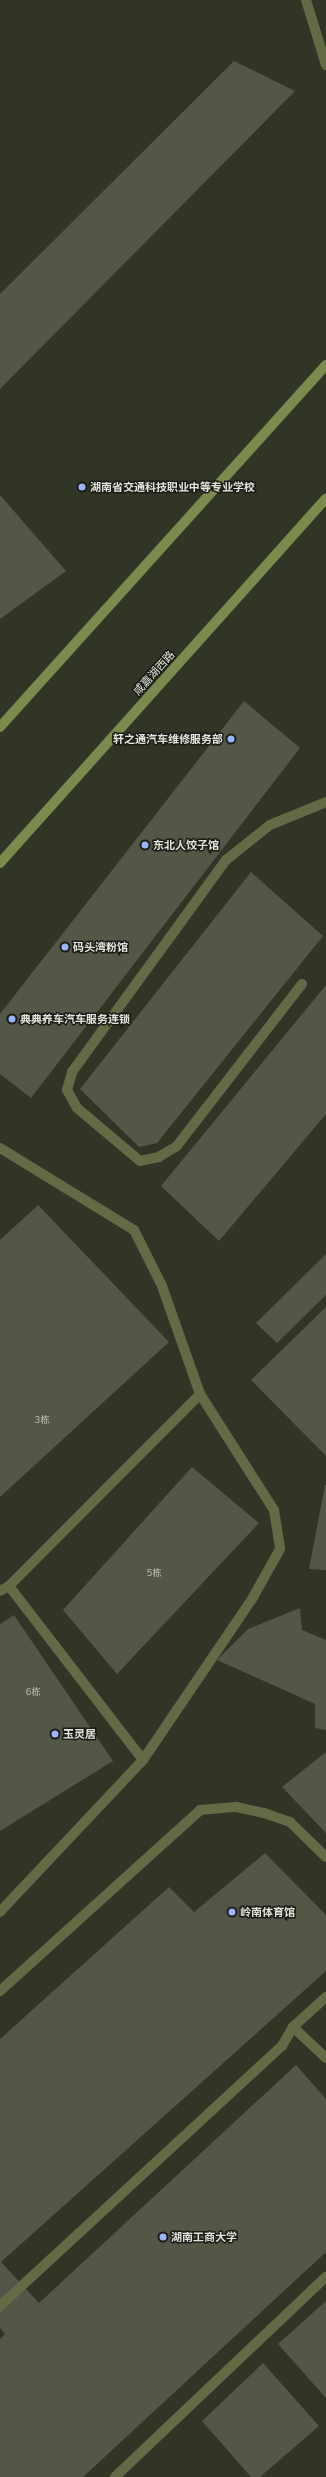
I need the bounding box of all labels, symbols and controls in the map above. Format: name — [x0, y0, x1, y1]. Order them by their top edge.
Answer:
place label: 湖南省交通科技职业中等专业学校 — [90, 480, 255, 494]
marker: 湖南省交通科技职业中等专业学校 — [77, 482, 87, 492]
street label: 咸嘉湖西路 — [131, 648, 177, 698]
place label: 轩之通汽车维修服务部 — [113, 732, 223, 746]
marker: 轩之通汽车维修服务部 — [226, 734, 236, 744]
place label: 东北人饺子馆 — [153, 838, 219, 852]
marker: 东北人饺子馆 — [140, 840, 150, 850]
place label: 码头湾粉馆 — [73, 940, 128, 954]
marker: 码头湾粉馆 — [60, 942, 70, 952]
place label: 典典养车汽车服务连锁 — [20, 1012, 130, 1026]
marker: 典典养车汽车服务连锁 — [7, 1014, 17, 1024]
house number: 3栋 — [35, 1415, 49, 1425]
house number: 5栋 — [147, 1568, 161, 1578]
house number: 6栋 — [26, 1687, 40, 1697]
place label: 玉灵居 — [63, 1727, 96, 1741]
marker: 玉灵居 — [50, 1729, 60, 1739]
place label: 岭南体育馆 — [240, 1905, 295, 1919]
marker: 岭南体育馆 — [227, 1907, 237, 1917]
place label: 湖南工商大学 — [171, 2230, 237, 2244]
marker: 湖南工商大学 — [158, 2232, 168, 2242]

